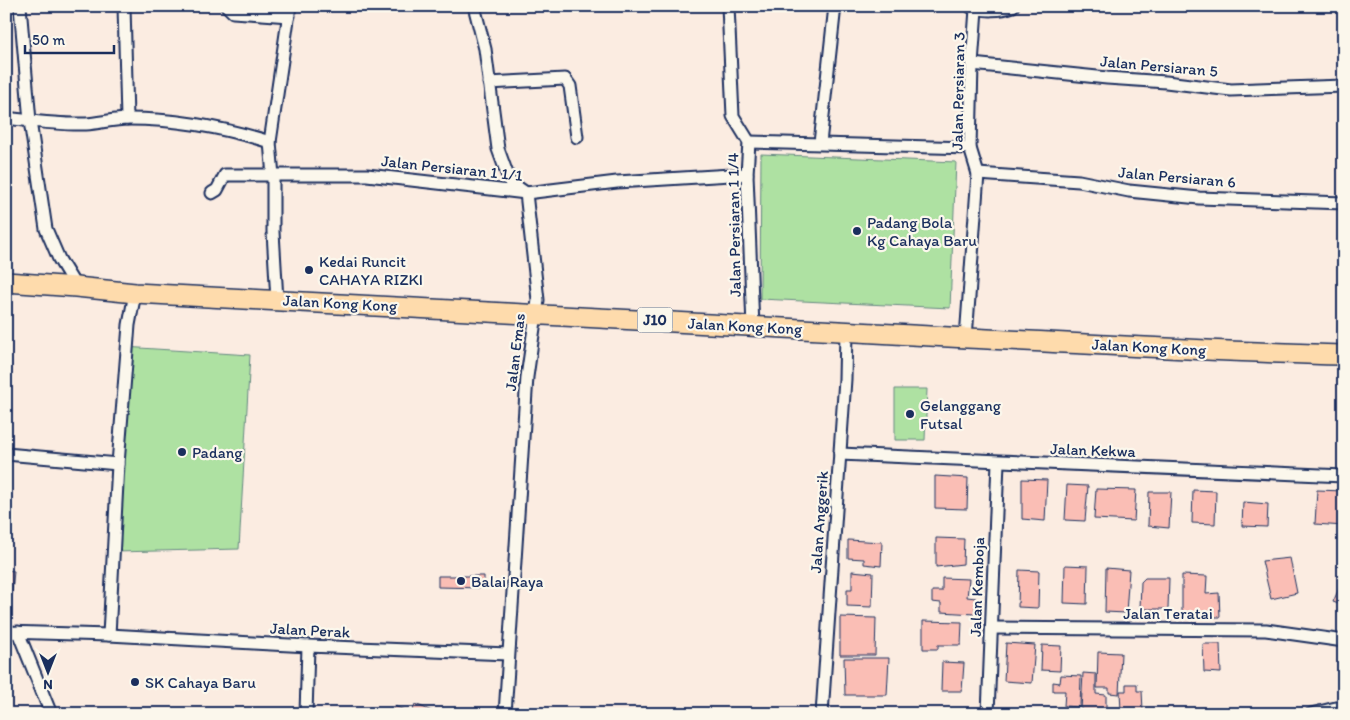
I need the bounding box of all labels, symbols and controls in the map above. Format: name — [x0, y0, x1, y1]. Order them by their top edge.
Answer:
scale bar — [25, 22, 114, 54]
text: 50 m — [32, 31, 65, 49]
street label: Jalan Persiaran 3 — [947, 31, 969, 150]
street label: Jalan Persiaran 5 — [1099, 51, 1219, 81]
street label: Jalan Persiaran 1 1/1 — [380, 151, 524, 185]
street label: Jalan Persiaran 1 1/4 — [723, 152, 745, 297]
street label: Jalan Persiaran 6 — [1117, 162, 1237, 192]
place label: Padang Bola Kg Cahaya Baru — [867, 213, 977, 250]
marker: Padang Bola Kg Cahaya Baru — [851, 225, 863, 237]
place label: Kedai Runcit CAHAYA RIZKI — [319, 252, 423, 289]
marker: Kedai Runcit CAHAYA RIZKI — [303, 264, 315, 276]
street label: Jalan Kong Kong — [282, 291, 398, 316]
road number: J10 — [638, 308, 672, 332]
street label: Jalan Emas — [501, 312, 529, 392]
street label: Jalan Kong Kong — [687, 314, 803, 339]
street label: Jalan Kong Kong — [1091, 335, 1207, 360]
place label: Gelanggang Futsal — [920, 396, 1002, 433]
marker: Gelanggang Futsal — [904, 408, 916, 420]
street label: Jalan Kekwa — [1050, 439, 1137, 461]
place label: Padang — [192, 443, 243, 462]
marker: Padang — [176, 446, 188, 458]
street label: Jalan Anggerik — [806, 470, 832, 574]
street label: Jalan Kemboja — [966, 537, 988, 637]
place label: Balai Raya — [471, 572, 543, 591]
marker: Balai Raya — [455, 575, 467, 587]
street label: Jalan Teratai — [1123, 604, 1213, 623]
street label: Jalan Perak — [269, 618, 351, 642]
north arrow — [22, 648, 72, 698]
place label: SK Cahaya Baru — [145, 673, 256, 692]
text: N — [43, 676, 53, 693]
marker: SK Cahaya Baru — [129, 676, 141, 688]

